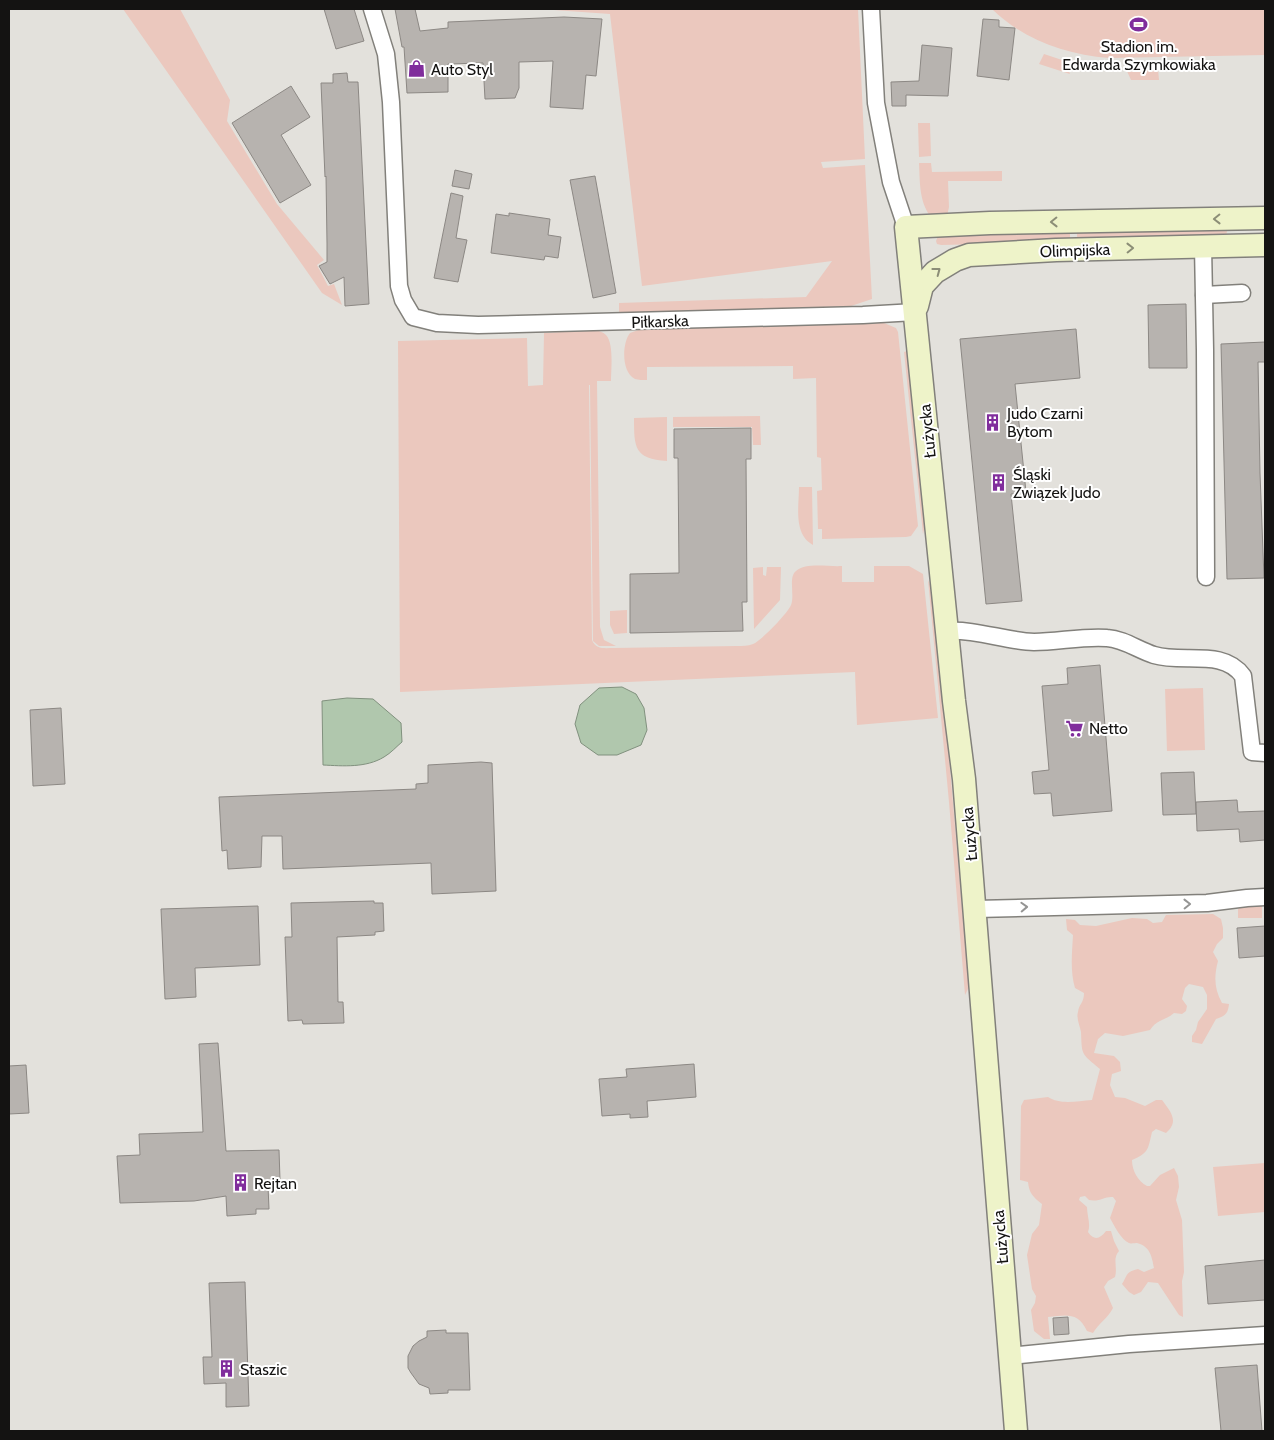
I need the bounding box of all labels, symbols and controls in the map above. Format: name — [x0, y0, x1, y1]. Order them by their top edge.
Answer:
sports icon: Stadion im. Edwarda Szymkowiaka — [1129, 15, 1149, 35]
place label: Stadion im. Edwarda Szymkowiaka — [1062, 37, 1216, 74]
shop icon: Auto Styl — [407, 59, 427, 79]
place label: Auto Styl — [431, 60, 493, 79]
one-way arrow — [1212, 214, 1220, 224]
one-way arrow — [1050, 216, 1058, 227]
street label: Olimpijska — [1039, 240, 1111, 261]
one-way arrow — [1127, 243, 1135, 253]
one-way arrow — [932, 268, 941, 277]
street label: Piłkarska — [631, 311, 689, 332]
street label: Łużycka — [915, 403, 940, 459]
place label: Judo Czarni Bytom — [1006, 404, 1083, 441]
building icon: Judo Czarni Bytom — [983, 412, 1003, 432]
place label: Śląski Związek Judo — [1013, 465, 1101, 502]
building icon: Śląski Związek Judo — [989, 473, 1009, 493]
supermarket icon: Netto — [1065, 718, 1085, 738]
place label: Netto — [1089, 719, 1128, 738]
street label: Łużycka — [958, 806, 981, 862]
one-way arrow — [1183, 898, 1191, 909]
one-way arrow — [1020, 902, 1028, 913]
building icon: Rejtan — [230, 1173, 250, 1193]
place label: Rejtan — [254, 1174, 297, 1193]
street label: Łużycka — [989, 1209, 1012, 1265]
building icon: Staszic — [216, 1359, 236, 1379]
place label: Staszic — [240, 1360, 287, 1379]

